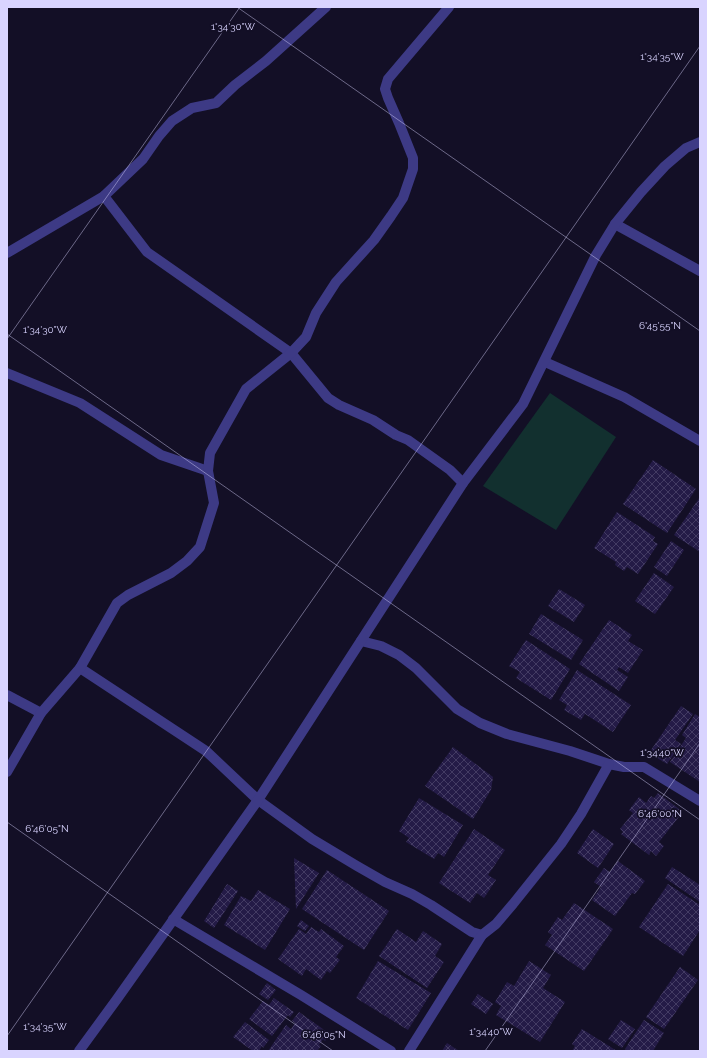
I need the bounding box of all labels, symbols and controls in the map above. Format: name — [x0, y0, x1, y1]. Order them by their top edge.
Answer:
text: 1°34'30"W — [211, 21, 256, 32]
text: 1°34'35"W — [640, 51, 684, 62]
text: 6°45'55"N — [639, 320, 681, 331]
text: 1°34'30"W — [23, 324, 68, 335]
text: 1°34'40"W — [640, 747, 684, 758]
text: 6°46'00"N — [638, 808, 682, 819]
text: 6°46'05"N — [25, 823, 69, 834]
text: 1°34'35"W — [23, 1021, 67, 1032]
text: 1°34'40"W — [469, 1026, 513, 1037]
text: 6°46'05"N — [302, 1029, 346, 1040]

